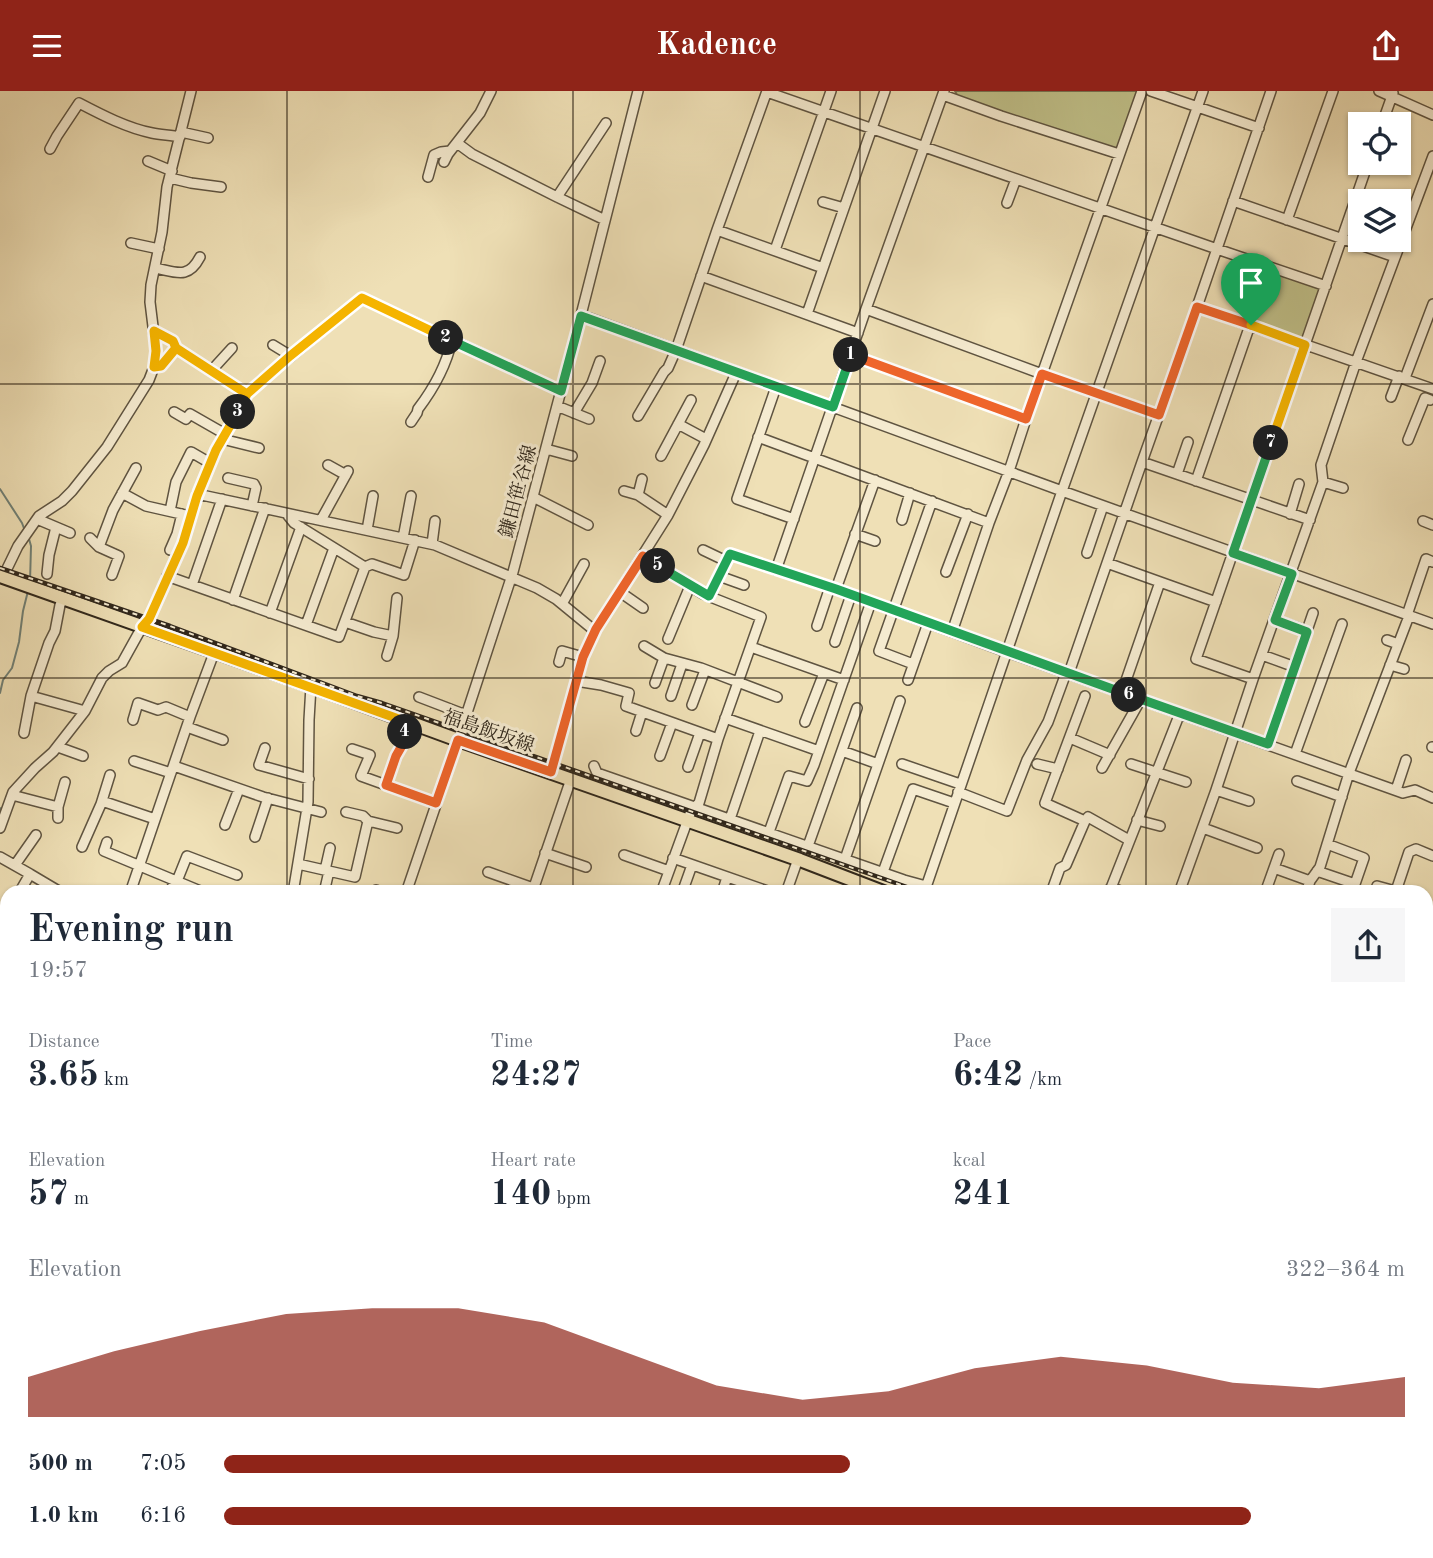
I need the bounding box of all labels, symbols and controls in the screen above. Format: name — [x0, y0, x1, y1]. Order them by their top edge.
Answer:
icon: menu — [28, 27, 66, 65]
icon: share — [1367, 27, 1405, 65]
text: Kadence — [656, 30, 777, 62]
map controls — [1348, 112, 1411, 252]
button: locate — [1348, 112, 1411, 175]
button: layers — [1348, 189, 1411, 252]
pin — [1221, 253, 1281, 325]
icon: arrive — [1232, 264, 1270, 302]
pin: 2 — [428, 321, 464, 355]
text: 2 — [440, 328, 451, 347]
pin: 1 — [834, 337, 868, 373]
text: 1 — [845, 345, 856, 364]
pin: 3 — [220, 395, 256, 429]
text: 3 — [232, 402, 243, 421]
pin: 7 — [1254, 425, 1288, 461]
text: 7 — [1265, 433, 1276, 452]
street label: 鎌田笹谷線 — [495, 443, 541, 540]
pin: 5 — [640, 549, 676, 583]
text: 5 — [652, 556, 663, 575]
pin: 6 — [1112, 677, 1146, 713]
text: 6 — [1123, 685, 1134, 704]
street label: 福島飯坂線 — [440, 706, 537, 757]
pin: 4 — [388, 715, 422, 749]
text: 4 — [399, 722, 410, 741]
button: share — [1331, 908, 1405, 982]
text: Evening run — [28, 912, 234, 950]
text: 19:57 — [28, 959, 88, 982]
text: Distance — [28, 1033, 100, 1052]
text: Time — [490, 1033, 533, 1052]
text: Pace — [953, 1033, 991, 1052]
text: 3.65 — [28, 1058, 99, 1093]
text: 24:27 — [490, 1058, 581, 1093]
text: 6:42 — [953, 1058, 1023, 1093]
text: km — [99, 1071, 129, 1090]
text: /km — [1023, 1071, 1062, 1090]
text: Elevation — [28, 1152, 105, 1171]
text: Heart rate — [490, 1152, 576, 1171]
text: kcal — [953, 1152, 985, 1171]
text: 57 — [28, 1177, 69, 1212]
text: 140 — [490, 1177, 551, 1212]
text: 241 — [953, 1177, 1014, 1212]
text: m — [69, 1190, 89, 1209]
text: bpm — [551, 1190, 591, 1209]
text: Elevation — [28, 1258, 122, 1281]
text: 322–364 m — [1286, 1258, 1405, 1281]
text: 500 m — [28, 1452, 93, 1475]
text: 7:05 — [140, 1452, 186, 1475]
text: 1.0 km — [28, 1504, 99, 1527]
text: 6:16 — [140, 1504, 186, 1527]

